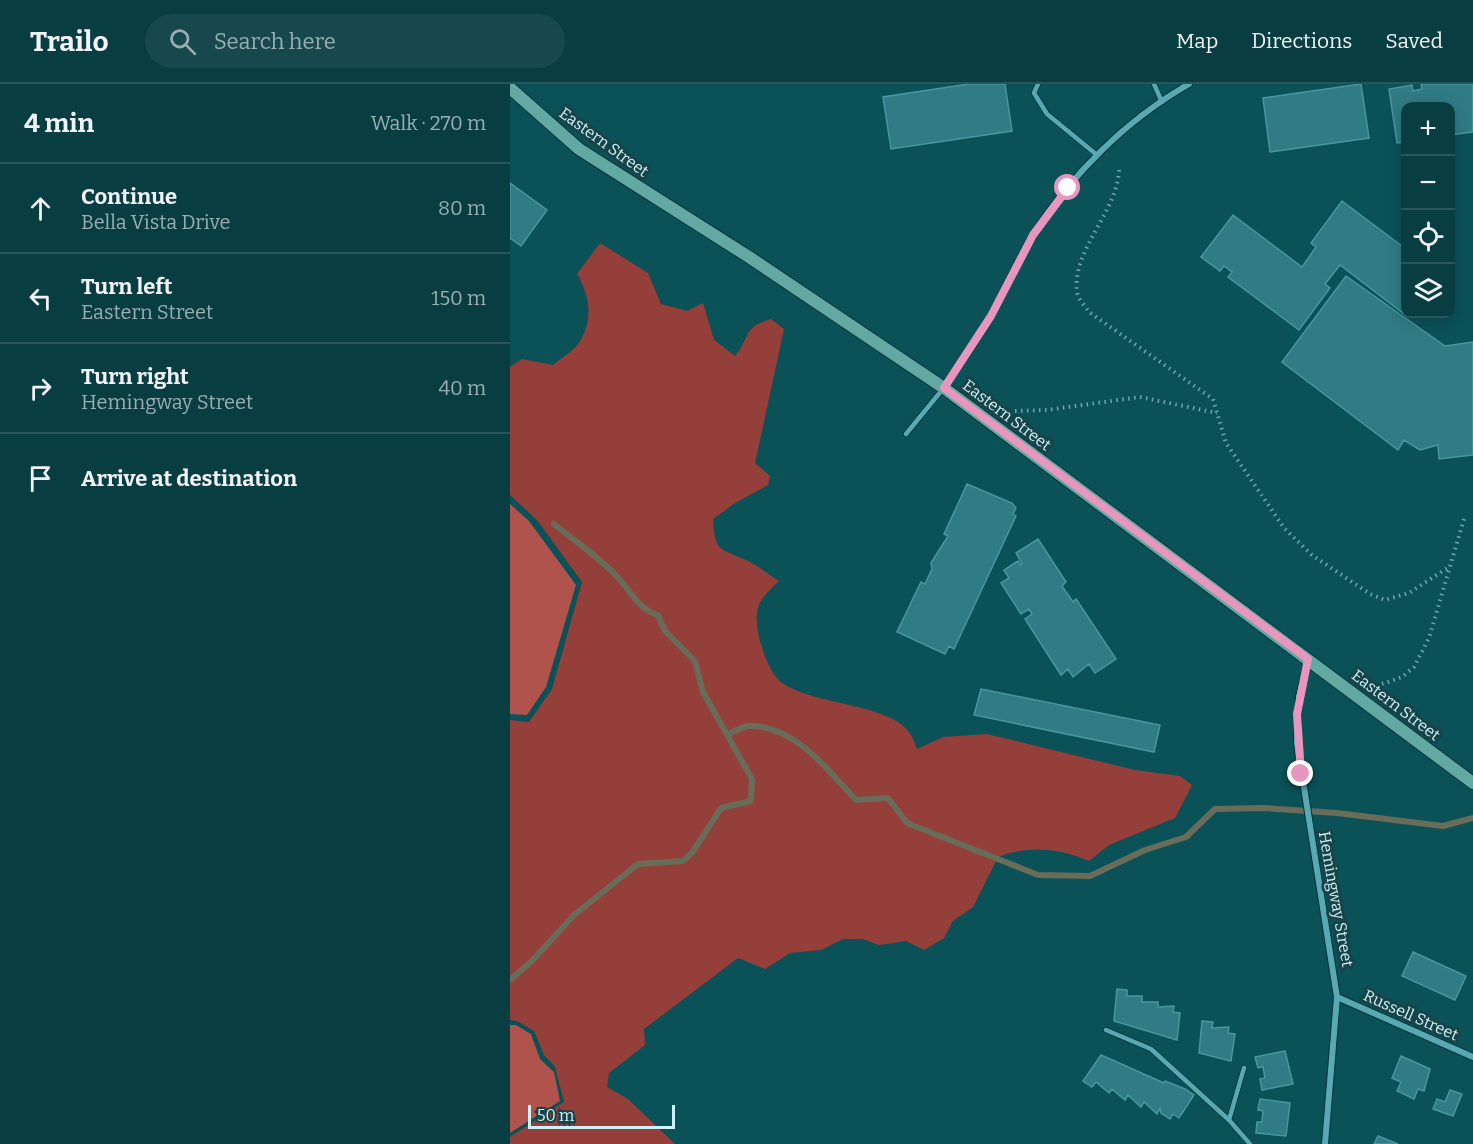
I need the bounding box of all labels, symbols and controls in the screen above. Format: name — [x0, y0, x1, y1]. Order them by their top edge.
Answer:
search box — [145, 14, 565, 68]
text: Trailo — [30, 25, 109, 58]
icon: search — [166, 25, 199, 58]
text: Search here — [214, 28, 336, 55]
text: Map — [1176, 28, 1218, 54]
text: Directions — [1251, 28, 1352, 54]
text: Saved — [1385, 28, 1443, 54]
map controls — [1401, 102, 1455, 318]
button: + — [1401, 102, 1455, 156]
street label: Eastern Street — [556, 103, 653, 181]
text: 4 min — [24, 108, 94, 139]
text: Walk · 270 m — [371, 111, 486, 135]
button: − — [1401, 156, 1455, 210]
route start — [1054, 174, 1080, 200]
text: Continue — [81, 183, 177, 210]
icon: ahead — [24, 192, 57, 225]
text: 80 m — [438, 196, 486, 220]
text: Bella Vista Drive — [81, 210, 231, 234]
button: locate — [1401, 210, 1455, 264]
button: layers — [1401, 264, 1455, 318]
text: Turn left — [81, 273, 173, 300]
icon: left — [24, 282, 57, 315]
text: 150 m — [431, 286, 486, 310]
text: Eastern Street — [81, 300, 213, 324]
text: Turn right — [81, 363, 189, 390]
icon: right — [24, 372, 57, 405]
text: 40 m — [438, 376, 486, 400]
street label: Eastern Street — [959, 376, 1055, 455]
text: Hemingway Street — [81, 390, 253, 414]
icon: arrive — [24, 462, 57, 495]
text: Arrive at destination — [81, 465, 297, 492]
street label: Eastern Street — [1348, 666, 1444, 745]
route end — [1287, 760, 1313, 786]
street label: Hemingway Street — [1315, 830, 1357, 969]
street label: Russell Street — [1361, 986, 1462, 1044]
scale bar — [528, 1102, 675, 1130]
text: 50 m — [537, 1106, 574, 1125]

